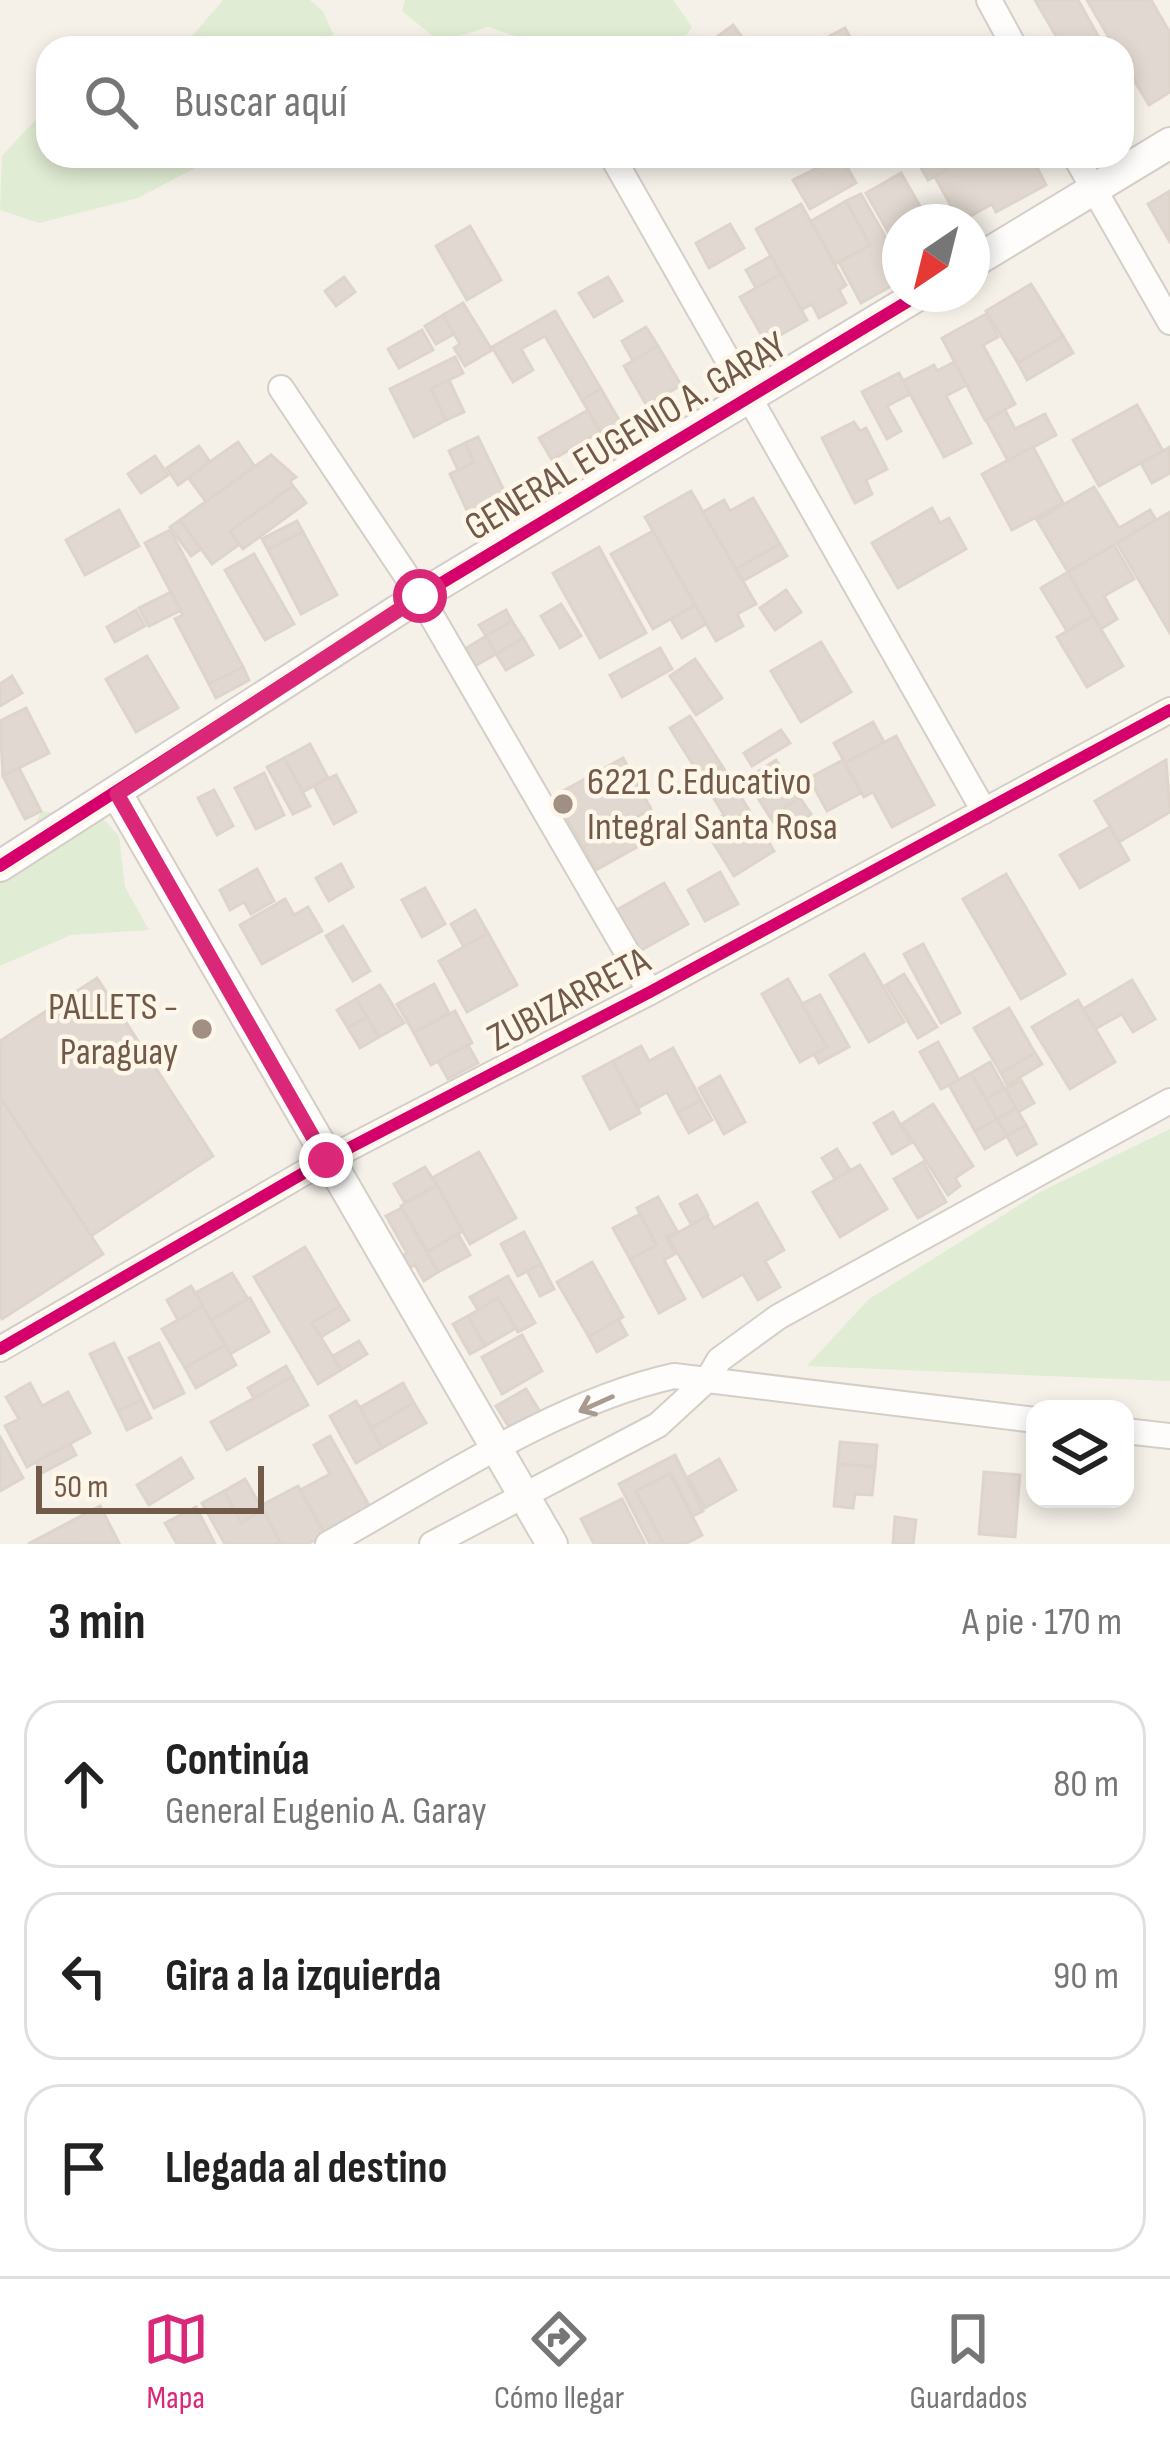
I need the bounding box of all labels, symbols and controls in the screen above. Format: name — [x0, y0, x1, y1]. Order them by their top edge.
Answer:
search box — [36, 36, 1134, 168]
icon: search — [78, 69, 144, 135]
text: Buscar aquí — [174, 75, 347, 130]
north arrow — [882, 204, 990, 312]
street label: GENERAL EUGENIO A. GARAY — [457, 322, 795, 552]
route start — [393, 569, 447, 623]
place label: 6221 C.Educativo Integral Santa Rosa — [587, 759, 838, 851]
marker: 6221 C.Educativo Integral Santa Rosa — [550, 791, 576, 817]
street label: ZUBIZARRETA — [480, 938, 658, 1062]
place label: PALLETS - Paraguay — [48, 984, 178, 1076]
marker: PALLETS - Paraguay — [189, 1016, 215, 1042]
route end — [299, 1133, 353, 1187]
one-way arrow — [579, 1394, 615, 1416]
map controls — [1026, 1400, 1134, 1508]
button: layers — [1026, 1400, 1134, 1508]
scale bar — [36, 1460, 264, 1513]
text: 50 m — [54, 1467, 108, 1507]
text: 3 min — [48, 1592, 146, 1653]
text: A pie · 170 m — [962, 1599, 1122, 1646]
text: Continúa — [165, 1733, 310, 1788]
icon: ahead — [51, 1751, 117, 1817]
text: 80 m — [1053, 1761, 1119, 1808]
text: General Eugenio A. Garay — [165, 1788, 487, 1835]
icon: left — [51, 1943, 117, 2009]
text: Gira a la izquierda — [165, 1949, 441, 2004]
text: 90 m — [1053, 1953, 1119, 2000]
icon: arrive — [51, 2135, 117, 2201]
text: Llegada al destino — [165, 2141, 447, 2196]
tab: Mapa — [143, 2306, 209, 2418]
tab: Cómo llegar — [494, 2306, 624, 2418]
tab: Guardados — [910, 2306, 1027, 2418]

